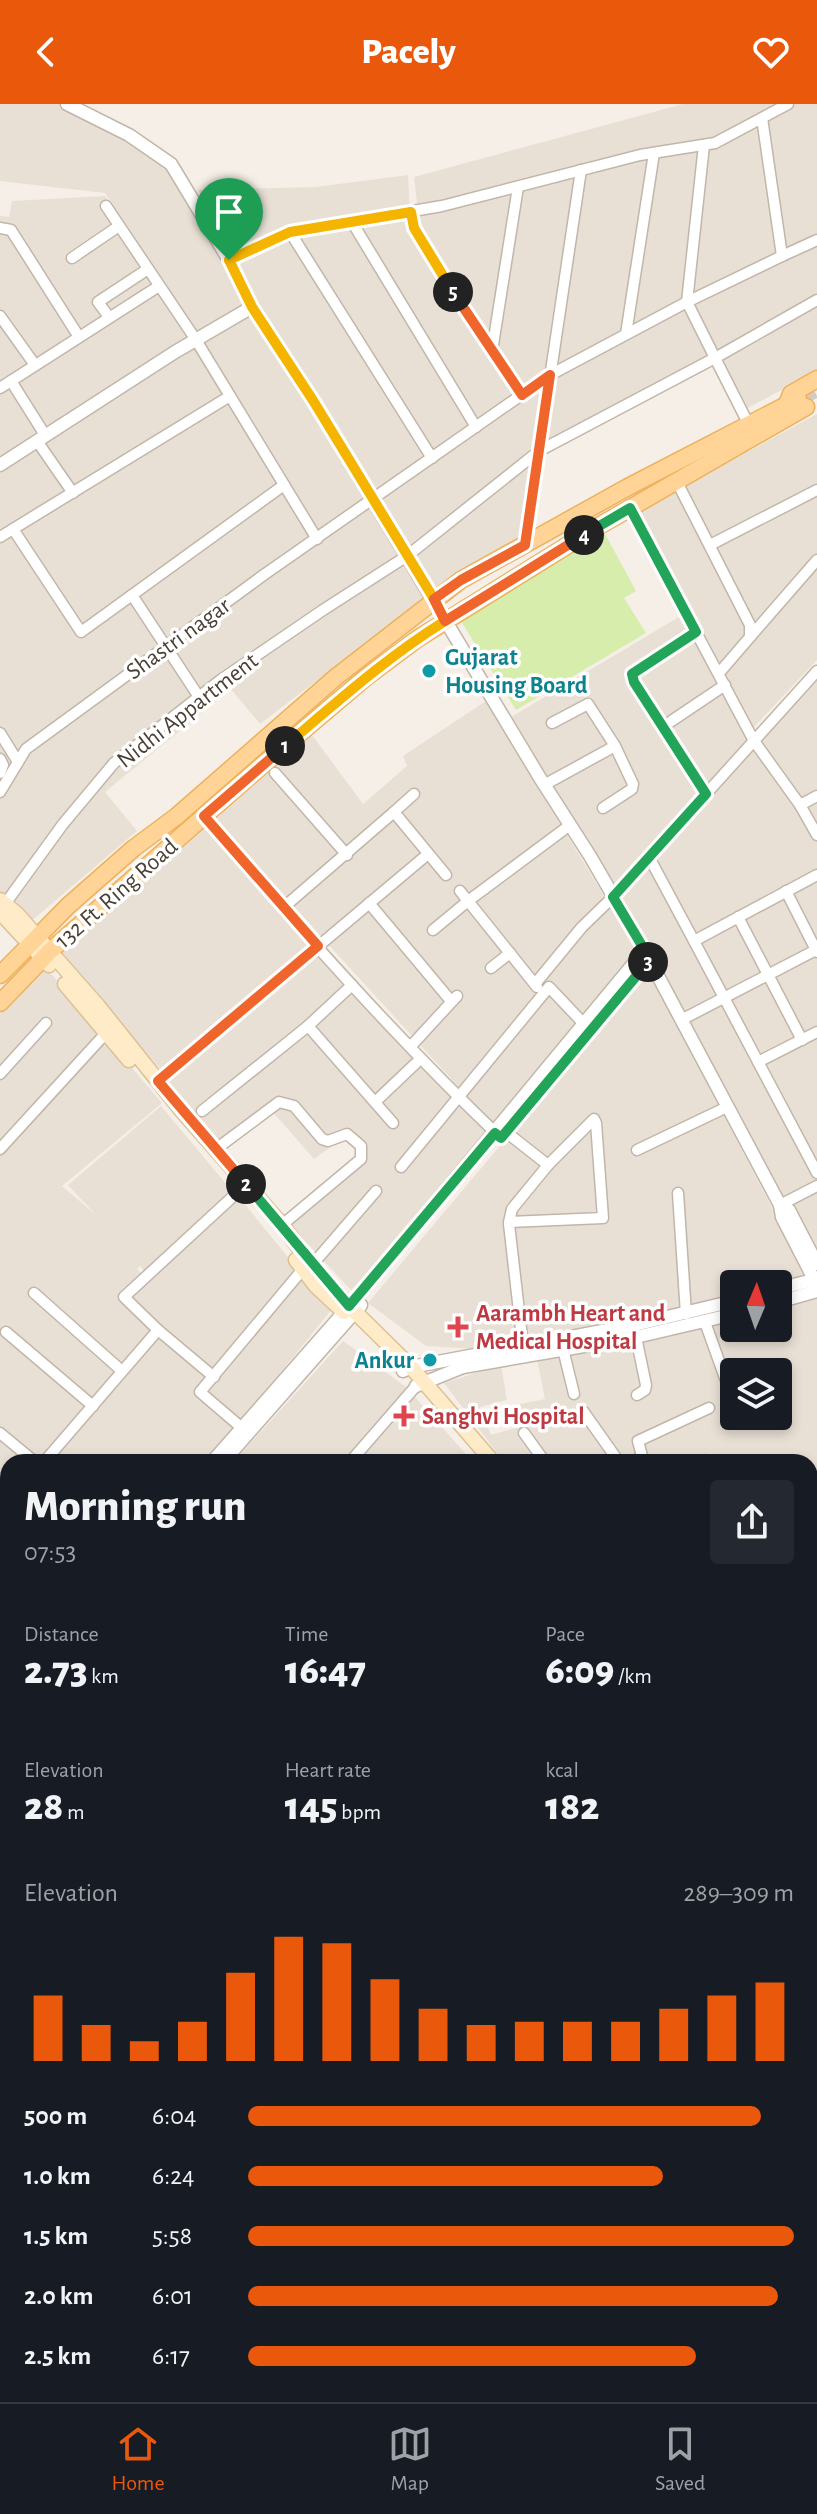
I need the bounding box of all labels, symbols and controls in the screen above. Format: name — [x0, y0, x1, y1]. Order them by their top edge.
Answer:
icon: back — [24, 30, 68, 74]
icon: heart — [749, 30, 793, 74]
text: Pacely — [361, 34, 456, 70]
pin — [195, 178, 263, 260]
icon: arrive — [207, 190, 251, 234]
pin: 5 — [433, 272, 473, 312]
text: 5 — [448, 281, 458, 303]
pin: 4 — [564, 515, 604, 555]
text: 4 — [578, 524, 590, 546]
street label: Shastri nagar — [122, 593, 235, 684]
place label: Gujarat Housing Board — [445, 646, 588, 698]
street label: Nidhi Appartment — [113, 648, 263, 773]
marker: Gujarat Housing Board — [420, 662, 438, 680]
pin: 1 — [265, 726, 305, 766]
text: 1 — [281, 735, 289, 757]
street label: 132 Ft. Ring Road — [51, 834, 182, 953]
pin: 3 — [628, 942, 668, 982]
text: 3 — [643, 951, 653, 973]
pin: 2 — [226, 1164, 266, 1204]
text: 2 — [241, 1173, 251, 1195]
north arrow — [720, 1270, 792, 1342]
map controls — [720, 1270, 792, 1430]
place label: Aarambh Heart and Medical Hospital — [476, 1302, 666, 1354]
marker: Aarambh Heart and Medical Hospital — [447, 1316, 469, 1338]
place label: Ankur — [354, 1349, 415, 1373]
marker: Ankur — [421, 1351, 439, 1369]
button: layers — [720, 1358, 792, 1430]
marker: Sanghvi Hospital — [393, 1405, 415, 1427]
place label: Sanghvi Hospital — [422, 1405, 585, 1429]
button: share — [710, 1480, 794, 1564]
text: Morning run — [24, 1485, 247, 1529]
text: 07:53 — [24, 1539, 76, 1565]
text: Distance — [24, 1623, 99, 1645]
text: Time — [285, 1623, 329, 1645]
text: Pace — [545, 1623, 585, 1645]
text: 2.73 — [24, 1651, 87, 1691]
text: 16:47 — [285, 1651, 366, 1691]
text: 6:09 — [545, 1651, 614, 1691]
text: km — [87, 1665, 119, 1687]
text: /km — [614, 1665, 652, 1687]
text: Elevation — [24, 1759, 104, 1781]
text: Heart rate — [285, 1759, 371, 1781]
text: kcal — [545, 1759, 579, 1781]
text: 28 — [24, 1787, 63, 1827]
text: 145 — [285, 1787, 337, 1827]
text: 182 — [545, 1787, 599, 1827]
text: m — [63, 1801, 84, 1823]
text: bpm — [337, 1801, 381, 1823]
text: Elevation — [24, 1880, 118, 1906]
text: 289–309 m — [683, 1880, 794, 1906]
text: 500 m — [24, 2103, 87, 2129]
text: 6:04 — [152, 2103, 196, 2129]
text: 1.0 km — [24, 2163, 91, 2189]
text: 6:24 — [152, 2163, 195, 2189]
text: 1.5 km — [24, 2223, 88, 2249]
text: 5:58 — [152, 2223, 192, 2249]
text: 2.0 km — [24, 2283, 94, 2309]
text: 6:01 — [152, 2283, 193, 2309]
text: 2.5 km — [24, 2343, 91, 2369]
text: 6:17 — [152, 2343, 190, 2369]
tab: Home — [112, 2422, 165, 2496]
tab: Map — [388, 2422, 432, 2496]
tab: Saved — [655, 2422, 705, 2496]

